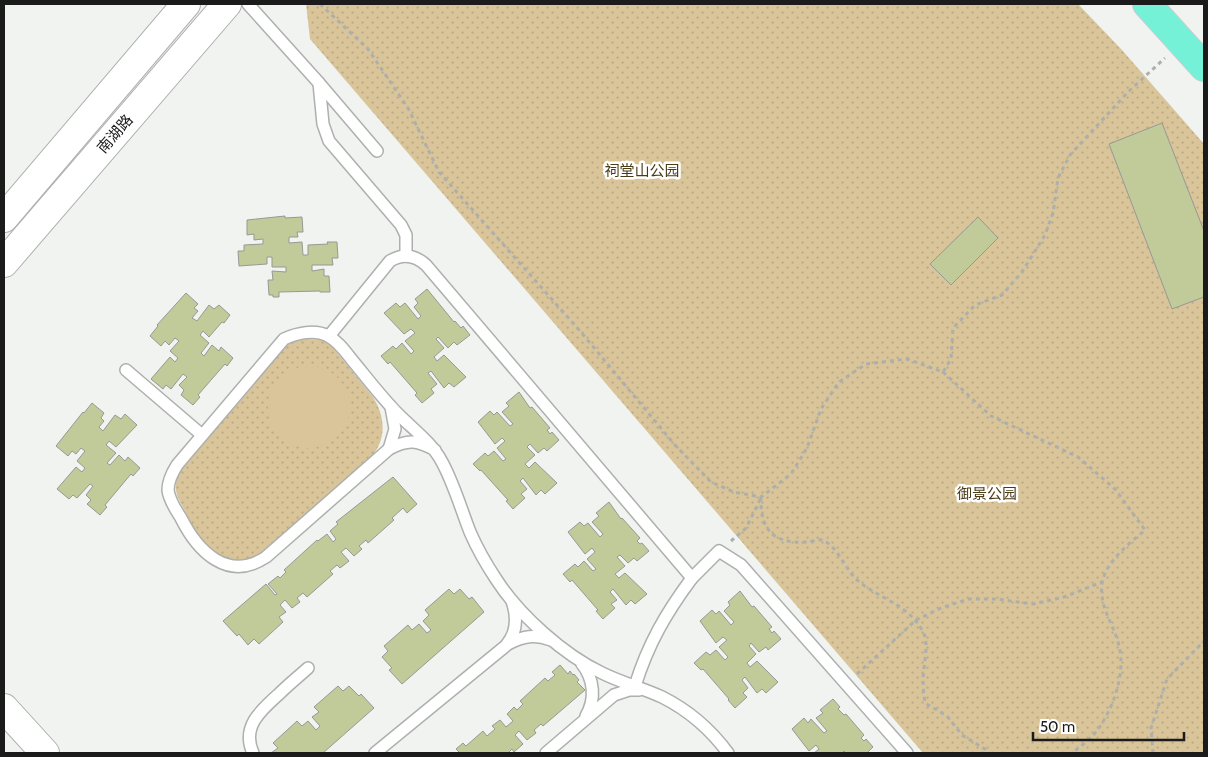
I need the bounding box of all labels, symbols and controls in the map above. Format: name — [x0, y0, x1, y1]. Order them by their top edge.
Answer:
street label: 南湖路 — [93, 111, 137, 157]
park label: 祠堂山公园 — [604, 162, 680, 180]
park label: 御景公园 — [957, 485, 1017, 503]
scale bar — [1033, 710, 1184, 742]
text: 50 m — [1040, 718, 1075, 736]

